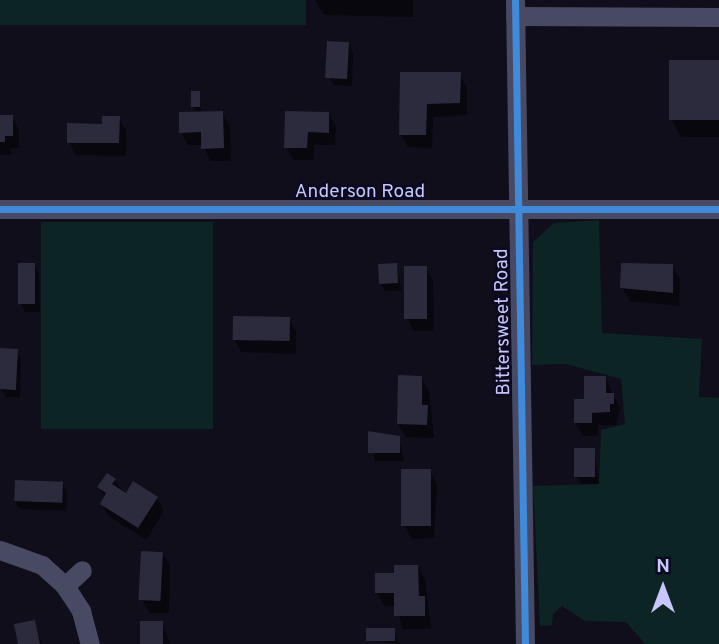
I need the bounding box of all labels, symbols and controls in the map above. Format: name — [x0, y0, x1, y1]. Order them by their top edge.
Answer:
street label: Anderson Road — [295, 182, 425, 204]
street label: Bittersweet Road — [491, 248, 517, 396]
north arrow — [628, 553, 698, 623]
text: N — [656, 555, 670, 579]

